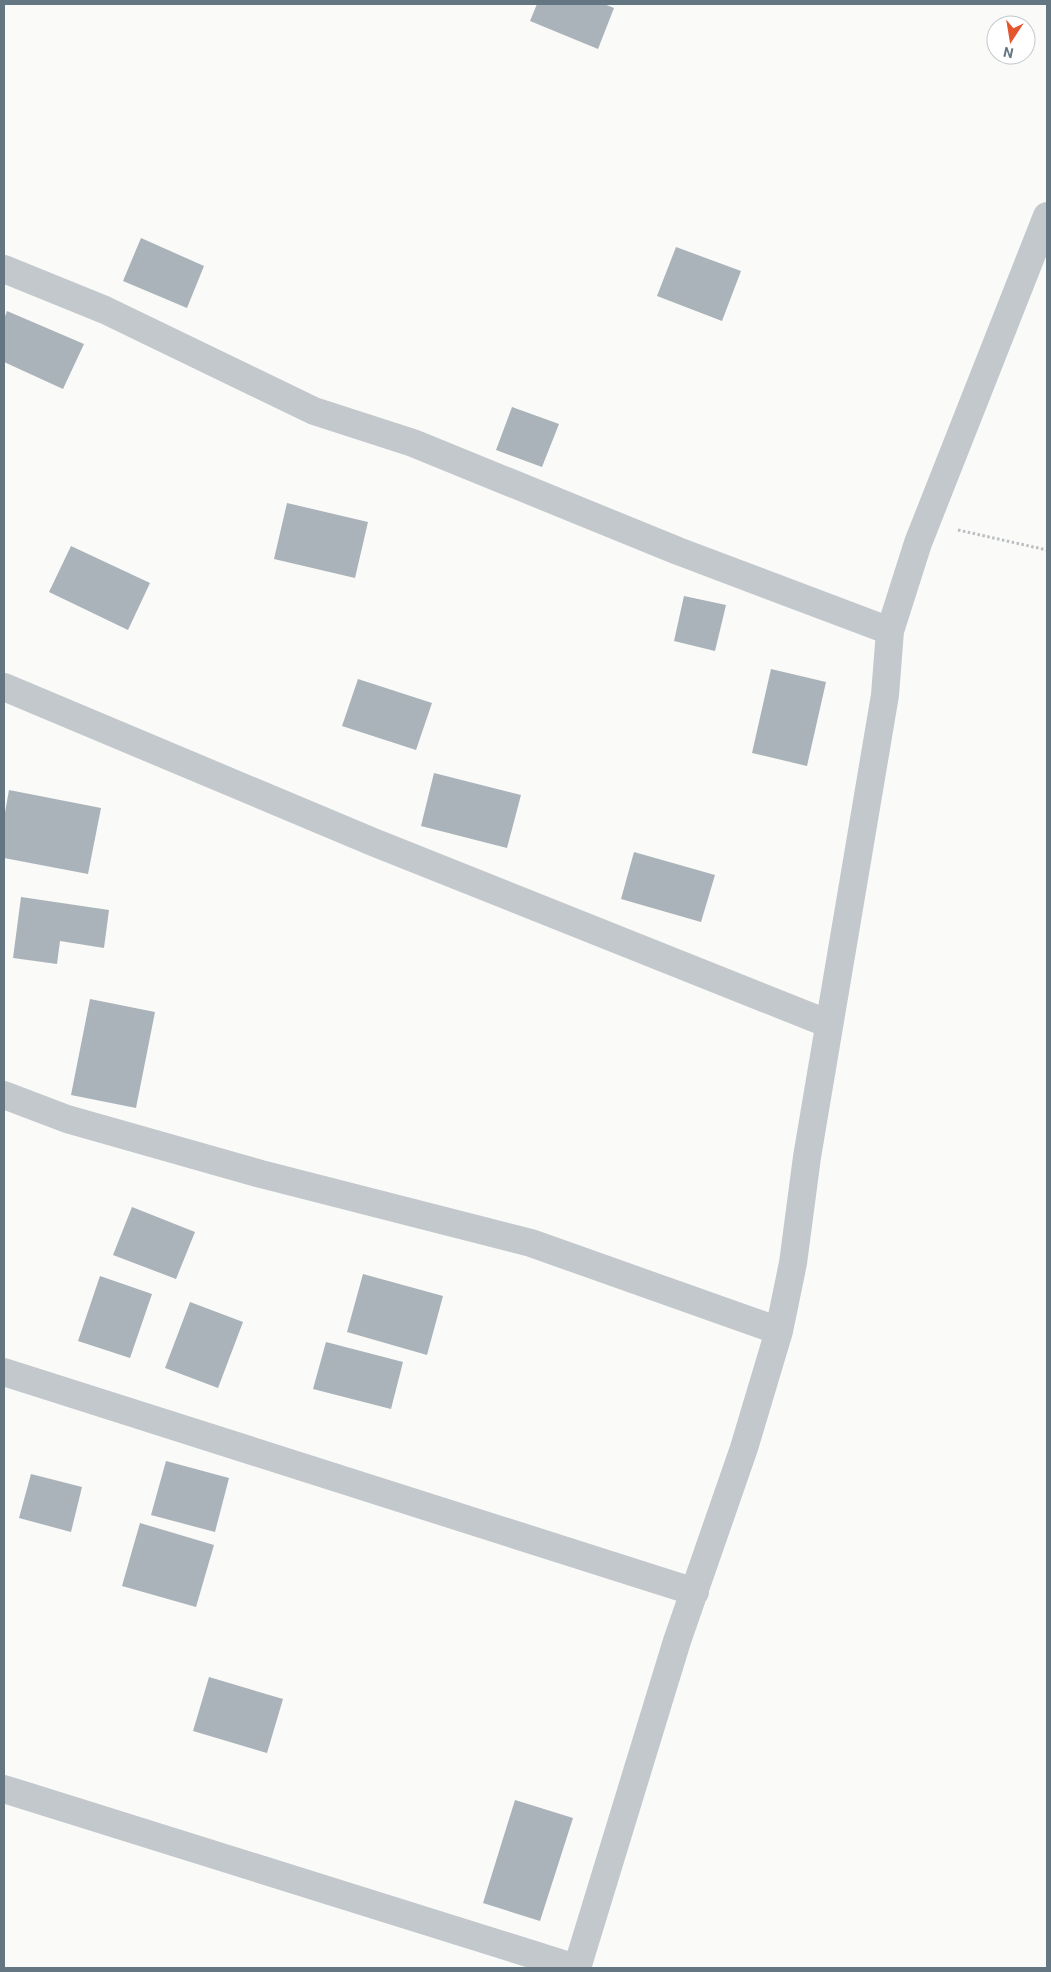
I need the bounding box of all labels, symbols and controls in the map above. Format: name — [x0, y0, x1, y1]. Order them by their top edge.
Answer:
north arrow — [986, 15, 1036, 65]
text: N — [1002, 44, 1015, 62]

